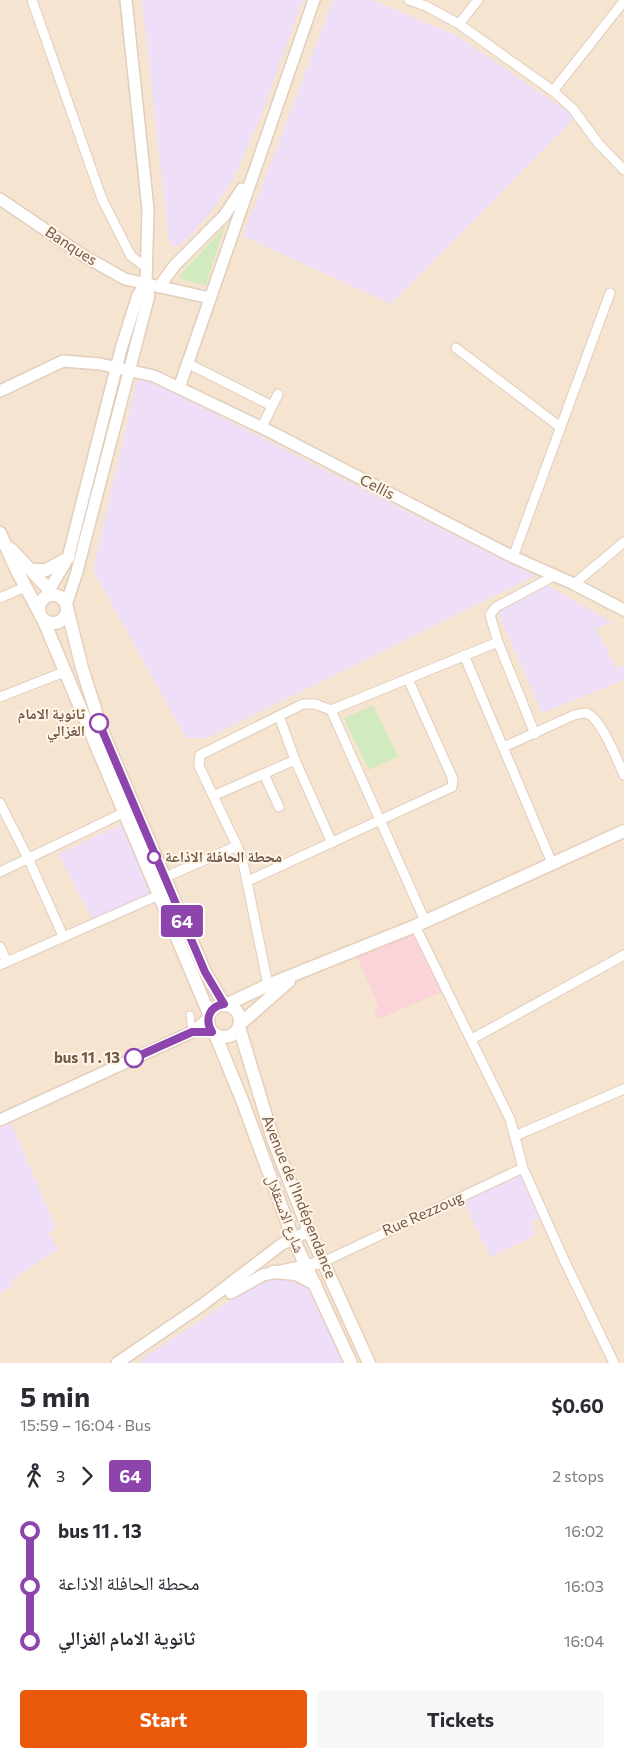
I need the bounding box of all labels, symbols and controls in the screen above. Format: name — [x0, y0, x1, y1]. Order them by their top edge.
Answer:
street label: Banques — [42, 222, 101, 269]
street label: Cellis — [357, 470, 398, 502]
place label: ثانوية الامام الغزالي — [18, 704, 86, 743]
marker: ثانوية الامام الغزالي — [89, 713, 109, 733]
place label: محطة الحافلة الاذاعة — [165, 847, 282, 865]
marker: محطة الحافلة الاذاعة — [147, 850, 161, 864]
line badge: 64 — [160, 905, 204, 937]
text: 64 — [171, 910, 193, 932]
place label: bus 11 . 13 — [54, 1048, 120, 1066]
marker: bus 11 . 13 — [124, 1048, 144, 1068]
street label: Avenue de l'Indépendance — [259, 1112, 341, 1281]
street label: شارع الاستقلال — [261, 1172, 309, 1256]
street label: Rue Rezzoug — [379, 1187, 466, 1239]
text: 5 min — [20, 1379, 90, 1413]
text: $0.60 — [552, 1394, 604, 1417]
text: 15:59 – 16:04 · Bus — [20, 1415, 151, 1434]
icon: walk — [20, 1462, 48, 1490]
icon: forward — [73, 1462, 101, 1490]
text: 64 — [119, 1465, 141, 1487]
text: 3 — [56, 1466, 65, 1485]
text: 2 stops — [552, 1466, 604, 1485]
text: bus 11 . 13 — [58, 1519, 142, 1542]
text: 16:02 — [564, 1521, 604, 1540]
text: محطة الحافلة الاذاعة — [58, 1571, 199, 1594]
text: 16:03 — [564, 1576, 604, 1595]
text: ثانوية الامام الغزالي — [58, 1626, 195, 1649]
text: 16:04 — [564, 1631, 604, 1650]
button: Start — [20, 1690, 307, 1748]
button: Tickets — [317, 1690, 604, 1748]

